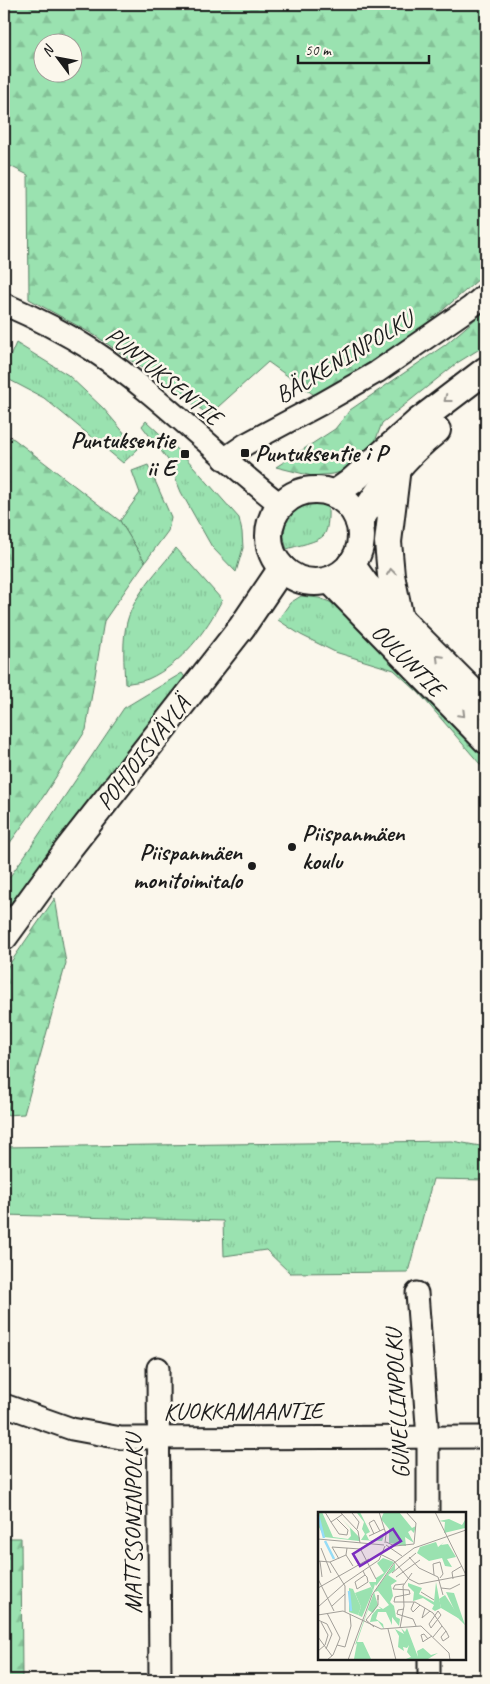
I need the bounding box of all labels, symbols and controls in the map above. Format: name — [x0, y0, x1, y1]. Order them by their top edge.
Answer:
north arrow — [32, 32, 82, 82]
scale bar — [298, 32, 429, 64]
text: N — [38, 41, 58, 60]
text: 50 m — [305, 41, 332, 60]
street label: BÄCKENINPOLKU — [270, 302, 422, 410]
street label: PUNTUKSENTIE — [100, 320, 230, 434]
one-way arrow — [443, 393, 453, 402]
place label: Puntuksentie ii E — [71, 425, 178, 483]
place label: Puntuksentie i P — [255, 438, 391, 468]
marker: Puntuksentie i P — [239, 447, 251, 459]
marker: Puntuksentie ii E — [179, 448, 191, 460]
one-way arrow — [386, 567, 397, 575]
street label: OULUNTIE — [365, 617, 453, 705]
one-way arrow — [436, 655, 445, 664]
street label: POHJOISVÄYLÄ — [89, 687, 199, 816]
one-way arrow — [456, 709, 465, 718]
place label: Piispanmäen koulu — [302, 818, 406, 876]
place label: Piispanmäen monitoimitalo — [133, 837, 244, 895]
marker: Piispanmäen koulu — [286, 841, 298, 853]
marker: Piispanmäen monitoimitalo — [246, 860, 258, 872]
street label: GUNELLINPOLKU — [378, 1324, 416, 1479]
street label: KUOKKAMAANTIE — [164, 1396, 326, 1426]
street label: MATTSSONINPOLKU — [118, 1430, 148, 1613]
inset map — [318, 1512, 465, 1659]

